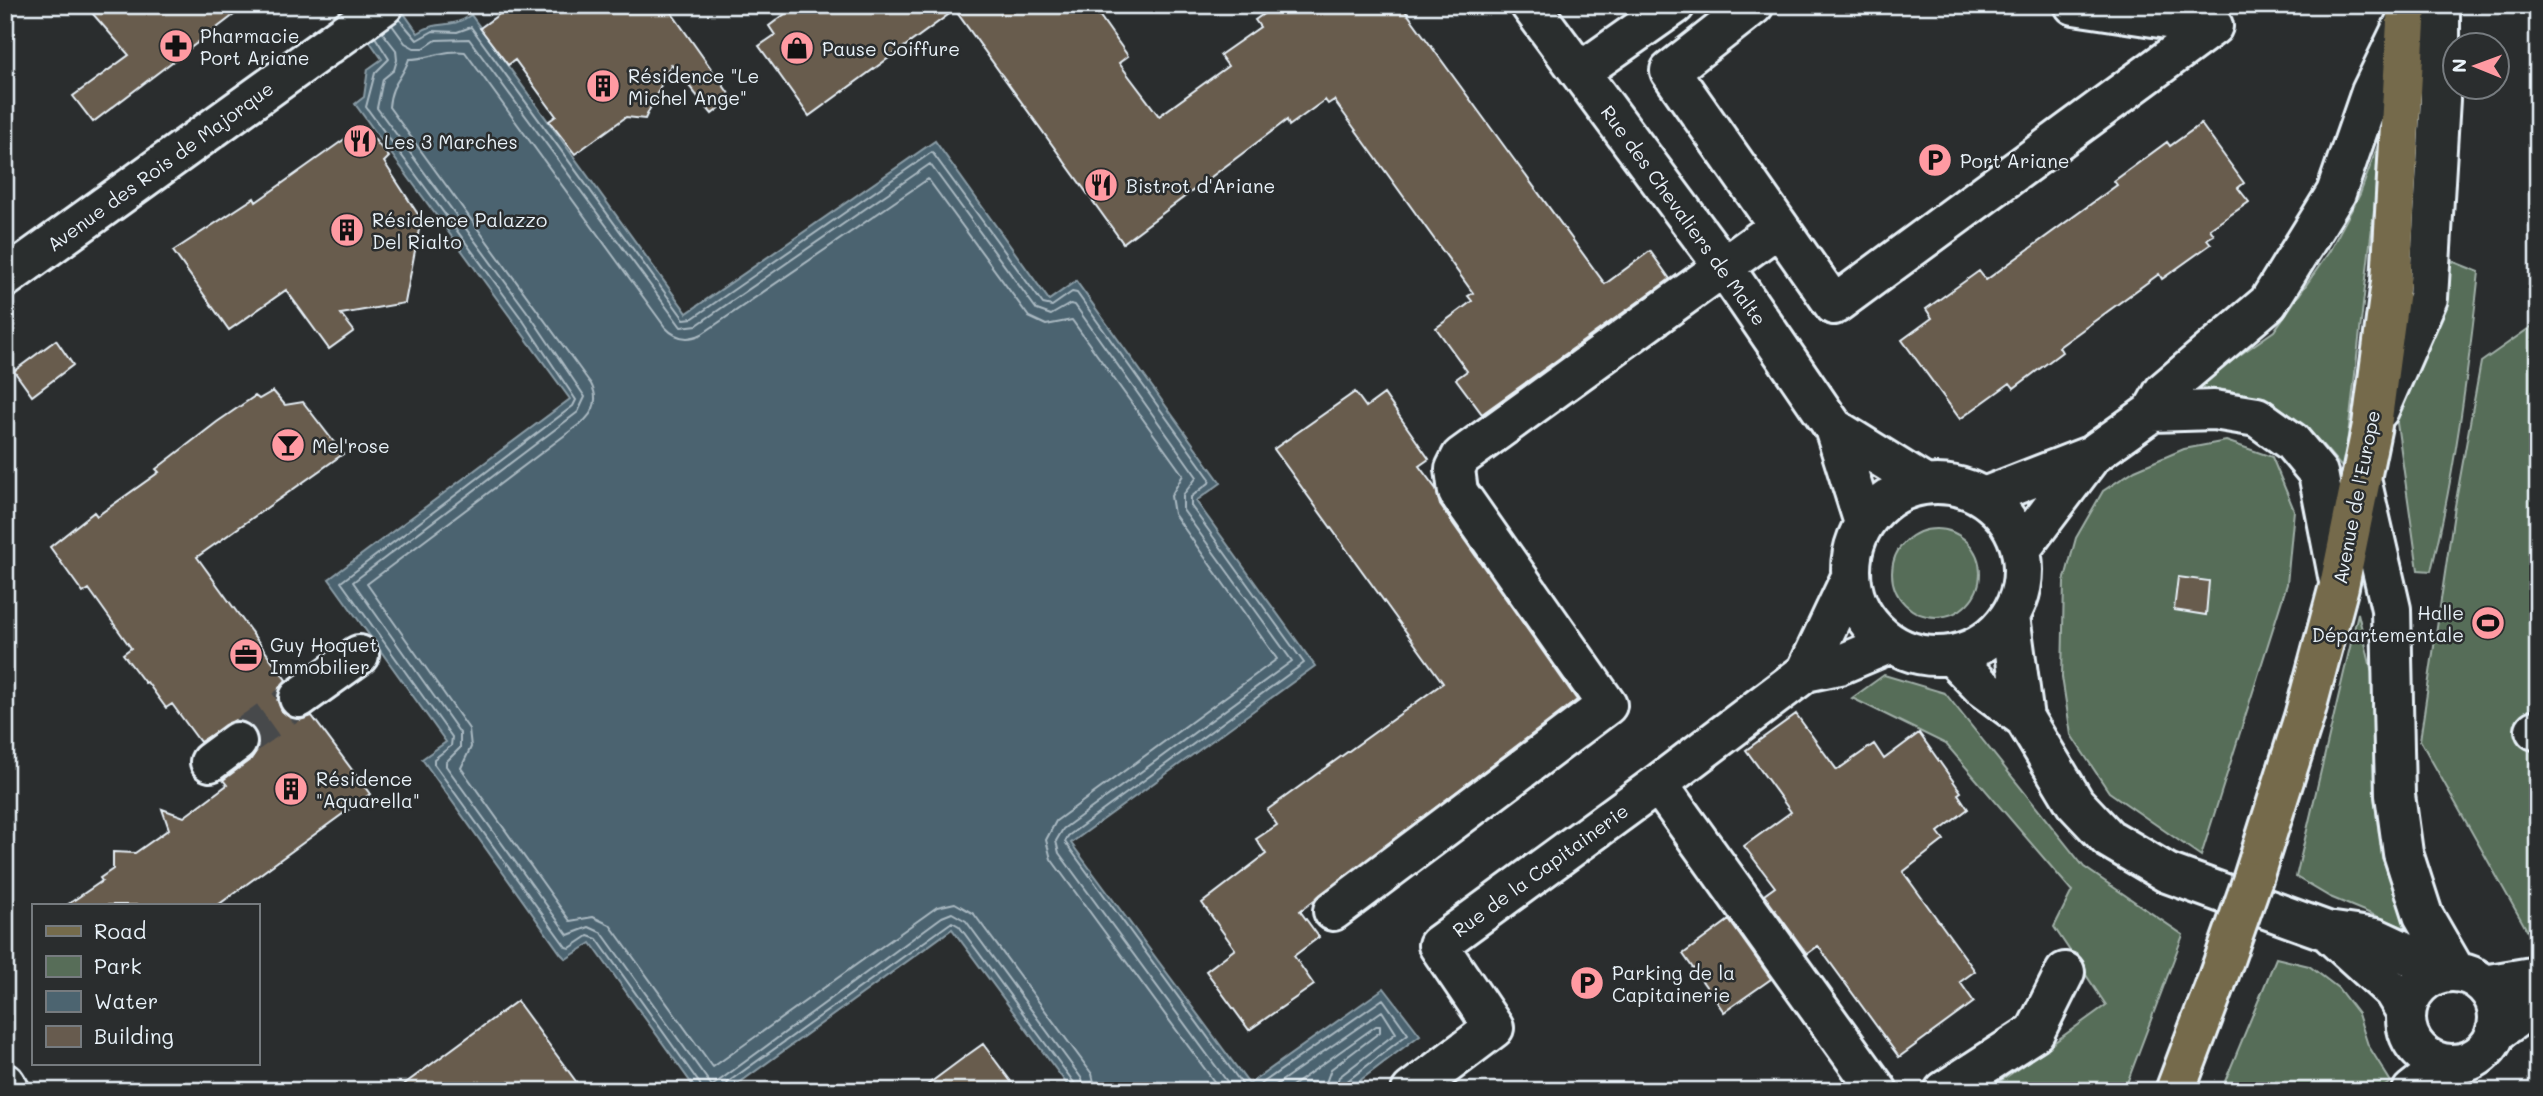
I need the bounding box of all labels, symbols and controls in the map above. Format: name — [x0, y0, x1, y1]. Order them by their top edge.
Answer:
place label: Pharmacie Port Ariane — [200, 23, 309, 70]
pharmacy icon: Pharmacie Port Ariane — [157, 27, 195, 65]
shop icon: Pause Coiffure — [778, 29, 816, 67]
north arrow — [2442, 32, 2512, 102]
place label: Pause Coiffure — [822, 36, 960, 61]
text: N — [2446, 58, 2471, 73]
place label: Résidence "Le Michel Ange" — [628, 63, 759, 110]
building icon: Résidence "Le Michel Ange" — [584, 67, 622, 105]
street label: Avenue des Rois de Majorque — [42, 75, 278, 257]
street label: Rue des Chevaliers de Malte — [1596, 100, 1772, 330]
restaurant icon: Les 3 Marches — [341, 122, 379, 160]
place label: Les 3 Marches — [384, 129, 518, 154]
parking icon: Port Ariane — [1916, 141, 1954, 179]
place label: Port Ariane — [1960, 148, 2069, 173]
restaurant icon: Bistrot d'Ariane — [1082, 166, 1120, 204]
place label: Bistrot d'Ariane — [1126, 173, 1275, 198]
place label: Résidence Palazzo Del Rialto — [372, 207, 547, 254]
building icon: Résidence Palazzo Del Rialto — [328, 211, 366, 249]
street label: Avenue de l'Europe — [2327, 408, 2385, 586]
bar icon: Mel'rose — [269, 426, 307, 464]
place label: Mel'rose — [312, 433, 390, 458]
place label: Halle Départementale — [2312, 600, 2464, 647]
sports icon: Halle Départementale — [2469, 604, 2507, 642]
place label: Guy Hoquet Immobilier — [270, 632, 378, 679]
office icon: Guy Hoquet Immobilier — [227, 636, 265, 674]
place label: Résidence "Aquarella" — [316, 766, 420, 813]
building icon: Résidence "Aquarella" — [272, 770, 310, 808]
street label: Rue de la Capitainerie — [1447, 798, 1633, 942]
legend — [32, 904, 259, 1064]
text: Road — [94, 917, 146, 944]
text: Park — [94, 952, 142, 979]
place label: Parking de la Capitainerie — [1612, 960, 1735, 1007]
parking icon: Parking de la Capitainerie — [1568, 964, 1606, 1002]
text: Water — [94, 987, 158, 1014]
text: Building — [94, 1022, 174, 1049]

